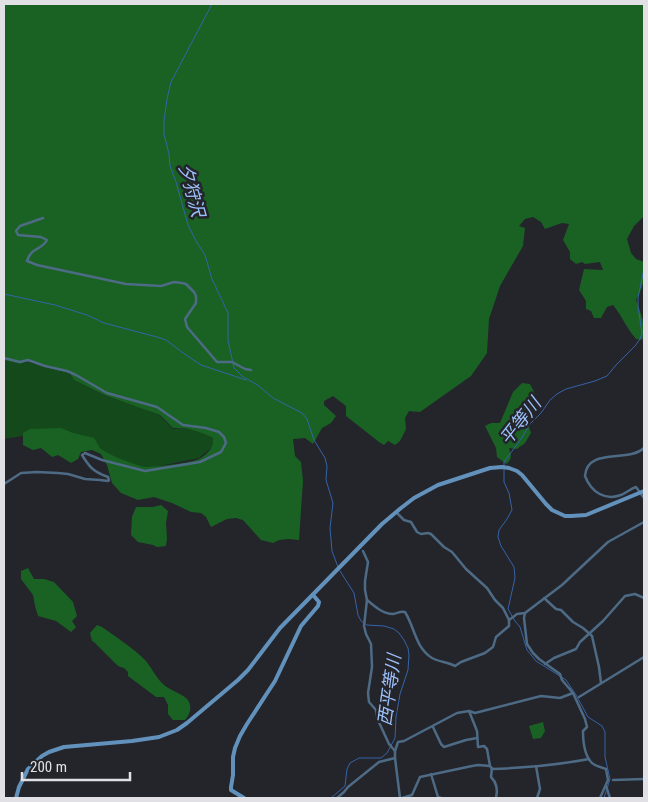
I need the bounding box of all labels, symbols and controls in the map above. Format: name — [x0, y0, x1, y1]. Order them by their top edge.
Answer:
water label: 夕狩沢 — [175, 161, 210, 221]
water label: 平等川 — [495, 392, 546, 449]
water label: 西平等川 — [374, 651, 405, 727]
scale bar — [22, 750, 130, 782]
text: 200 m — [30, 758, 67, 776]

